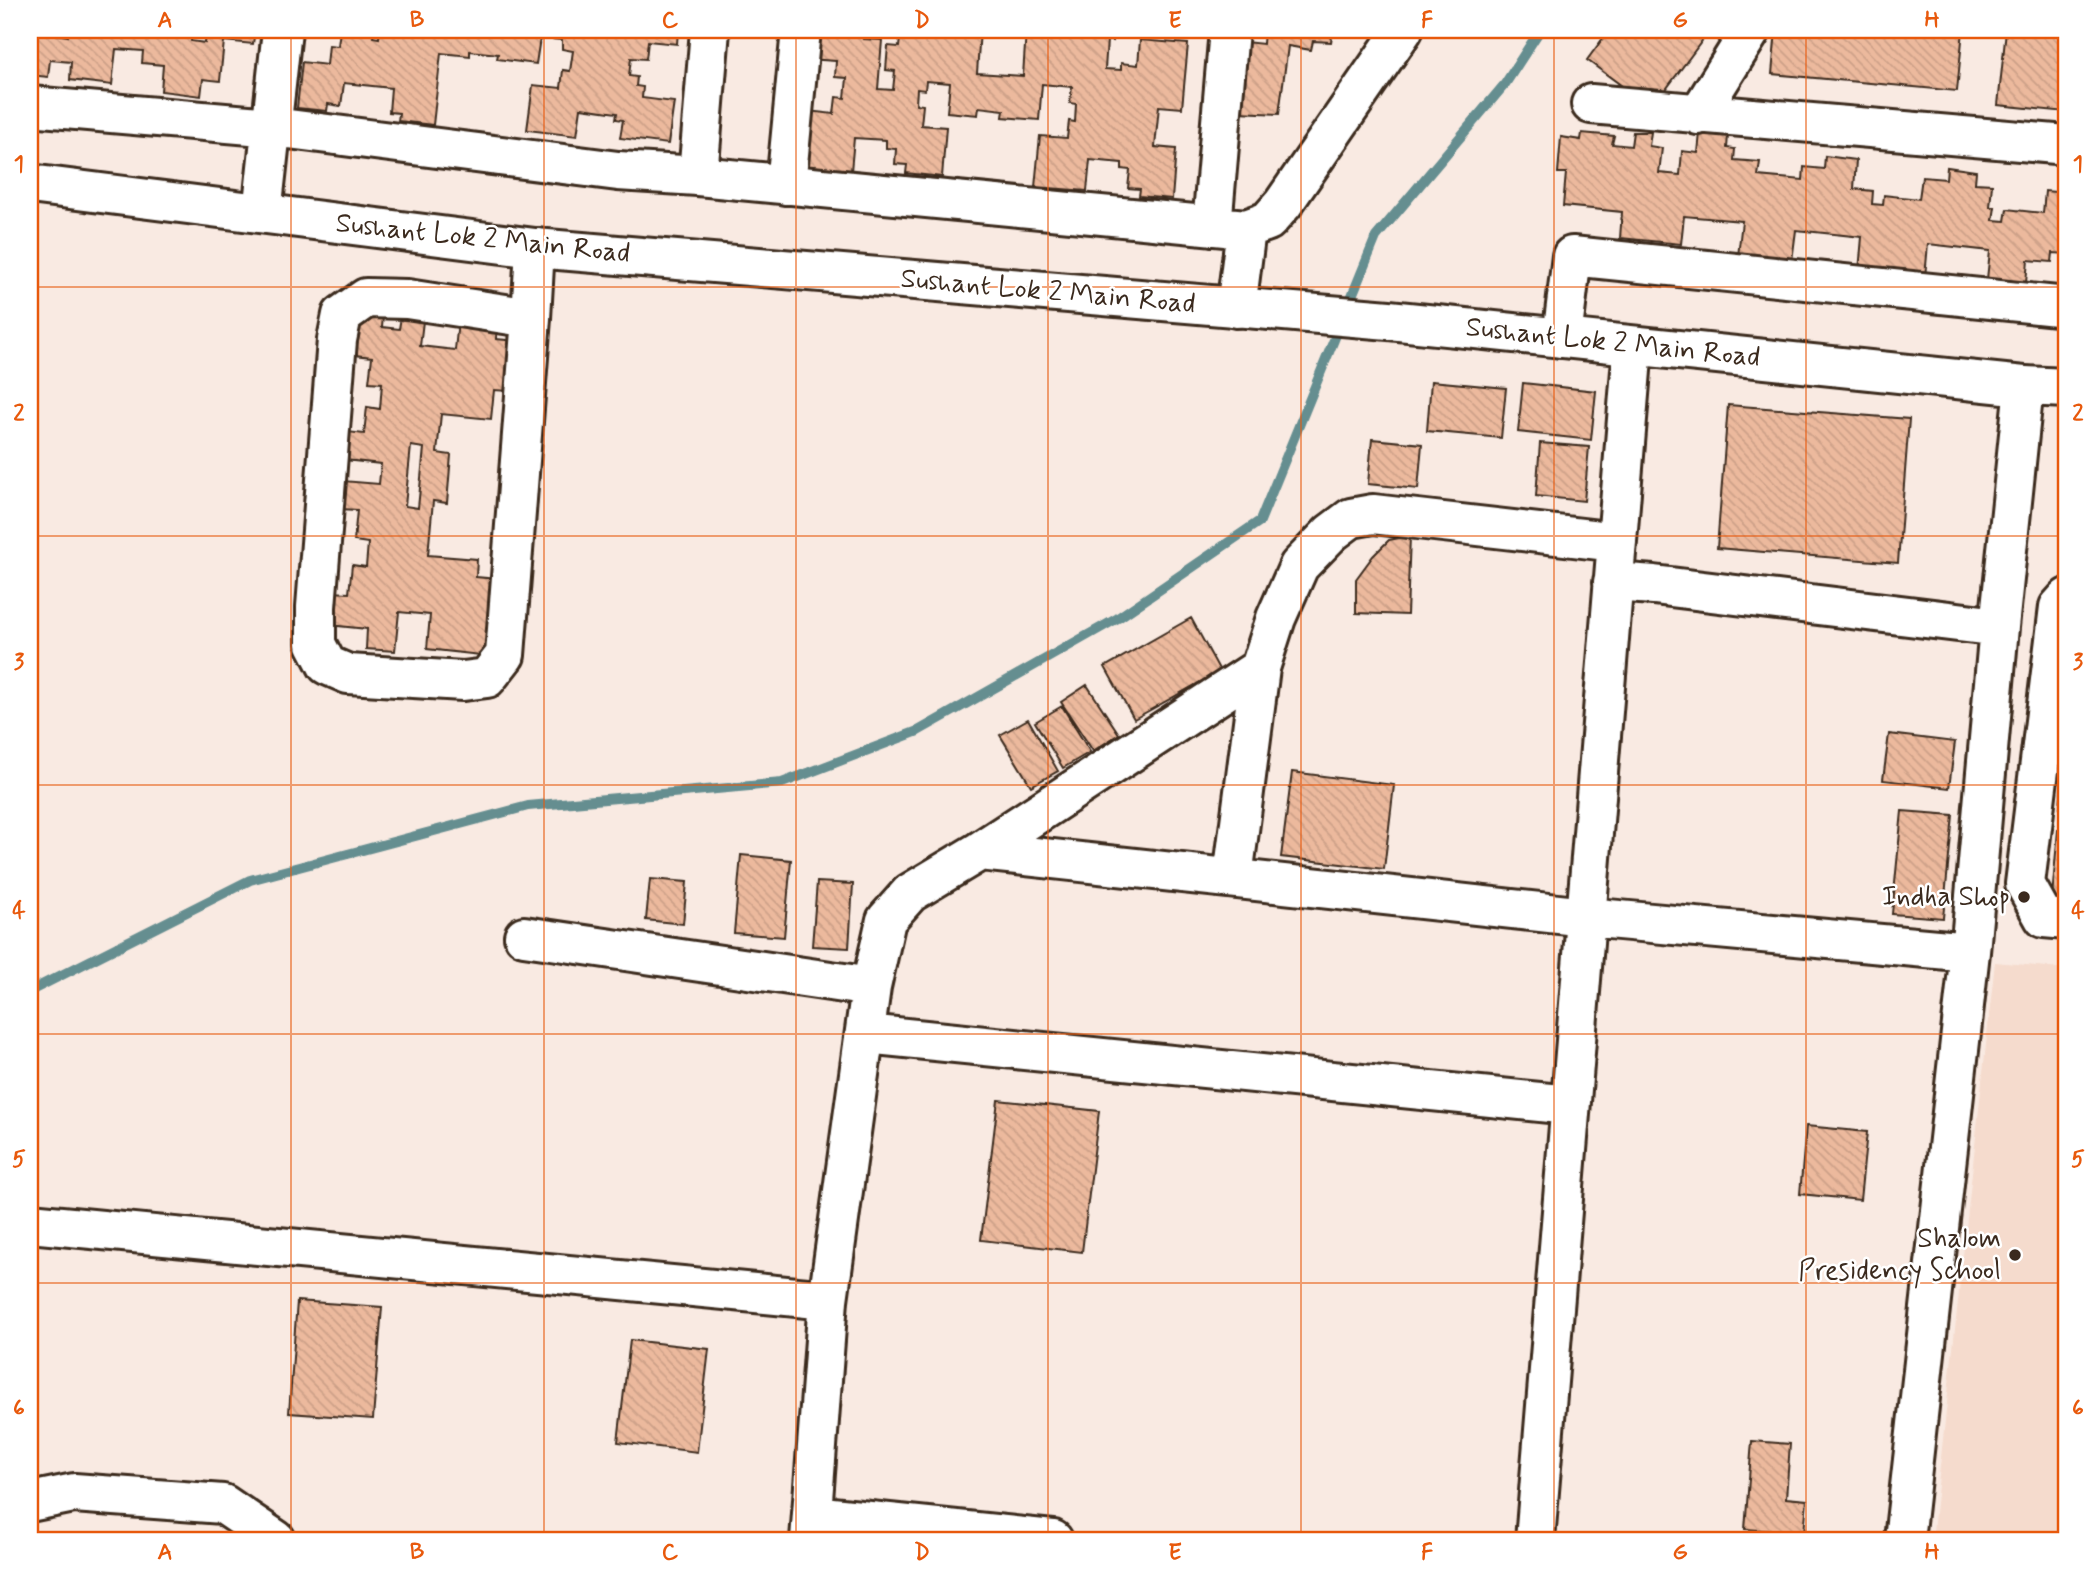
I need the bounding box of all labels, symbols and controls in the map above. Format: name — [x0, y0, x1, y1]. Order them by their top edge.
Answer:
text: A — [157, 6, 173, 36]
text: B — [410, 6, 425, 36]
text: C — [662, 6, 679, 36]
text: D — [914, 6, 930, 36]
text: E — [1168, 6, 1182, 36]
text: F — [1421, 6, 1433, 36]
text: G — [1672, 6, 1688, 36]
text: H — [1924, 6, 1940, 36]
text: 1 — [14, 150, 24, 180]
text: 1 — [2073, 150, 2083, 180]
street label: Sushant Lok 2 Main Road — [334, 205, 632, 273]
street label: Sushant Lok 2 Main Road — [899, 261, 1197, 323]
street label: Sushant Lok 2 Main Road — [1464, 309, 1762, 377]
text: 2 — [13, 399, 25, 429]
text: 2 — [2072, 399, 2084, 429]
text: 3 — [14, 648, 25, 678]
text: 3 — [2073, 648, 2084, 678]
place label: Indha Shop — [1882, 879, 2010, 916]
marker: Indha Shop — [2016, 889, 2032, 905]
text: 4 — [12, 896, 26, 926]
text: 4 — [2071, 896, 2085, 926]
text: 5 — [12, 1145, 26, 1175]
text: 5 — [2071, 1145, 2085, 1175]
place label: Shalom Presidency School — [1798, 1221, 2001, 1290]
marker: Shalom Presidency School — [2007, 1247, 2023, 1263]
text: 6 — [13, 1394, 25, 1424]
text: 6 — [2072, 1394, 2084, 1424]
text: A — [157, 1538, 173, 1568]
text: B — [410, 1538, 425, 1568]
text: C — [662, 1538, 679, 1568]
text: D — [914, 1538, 930, 1568]
text: E — [1168, 1538, 1182, 1568]
text: F — [1421, 1538, 1433, 1568]
text: G — [1672, 1538, 1688, 1568]
text: H — [1924, 1538, 1940, 1568]

